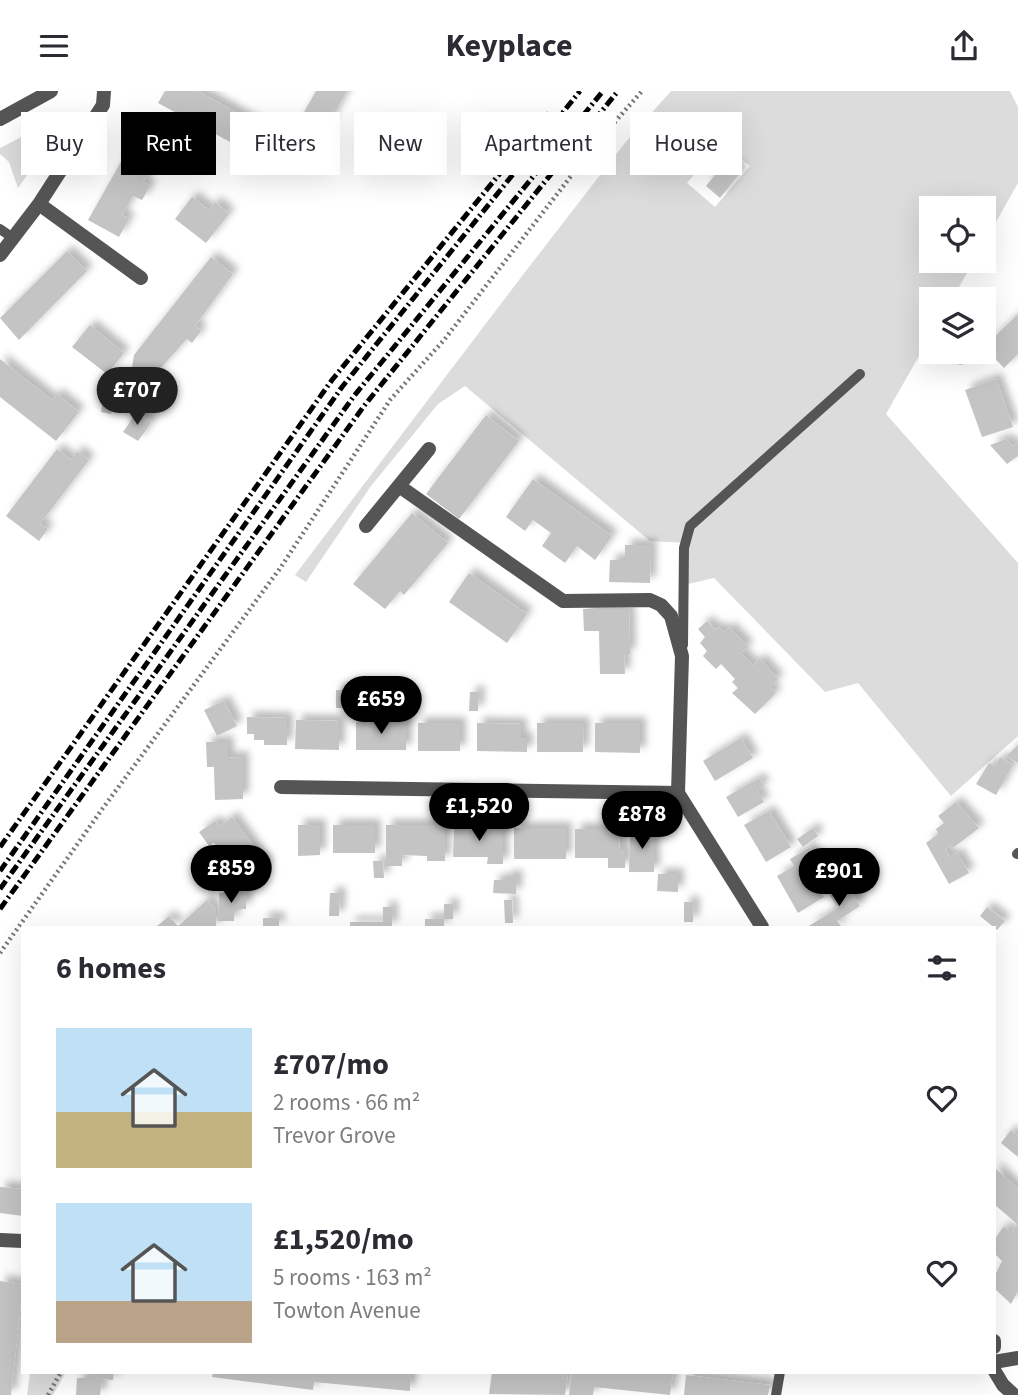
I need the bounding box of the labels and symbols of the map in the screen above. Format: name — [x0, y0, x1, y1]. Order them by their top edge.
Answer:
pin: £707 — [96, 367, 178, 427]
pin: £659 — [340, 677, 422, 736]
pin: £1,520 — [422, 783, 536, 843]
pin: £878 — [601, 791, 683, 851]
pin: £859 — [190, 845, 272, 905]
pin: £901 — [798, 849, 880, 908]

